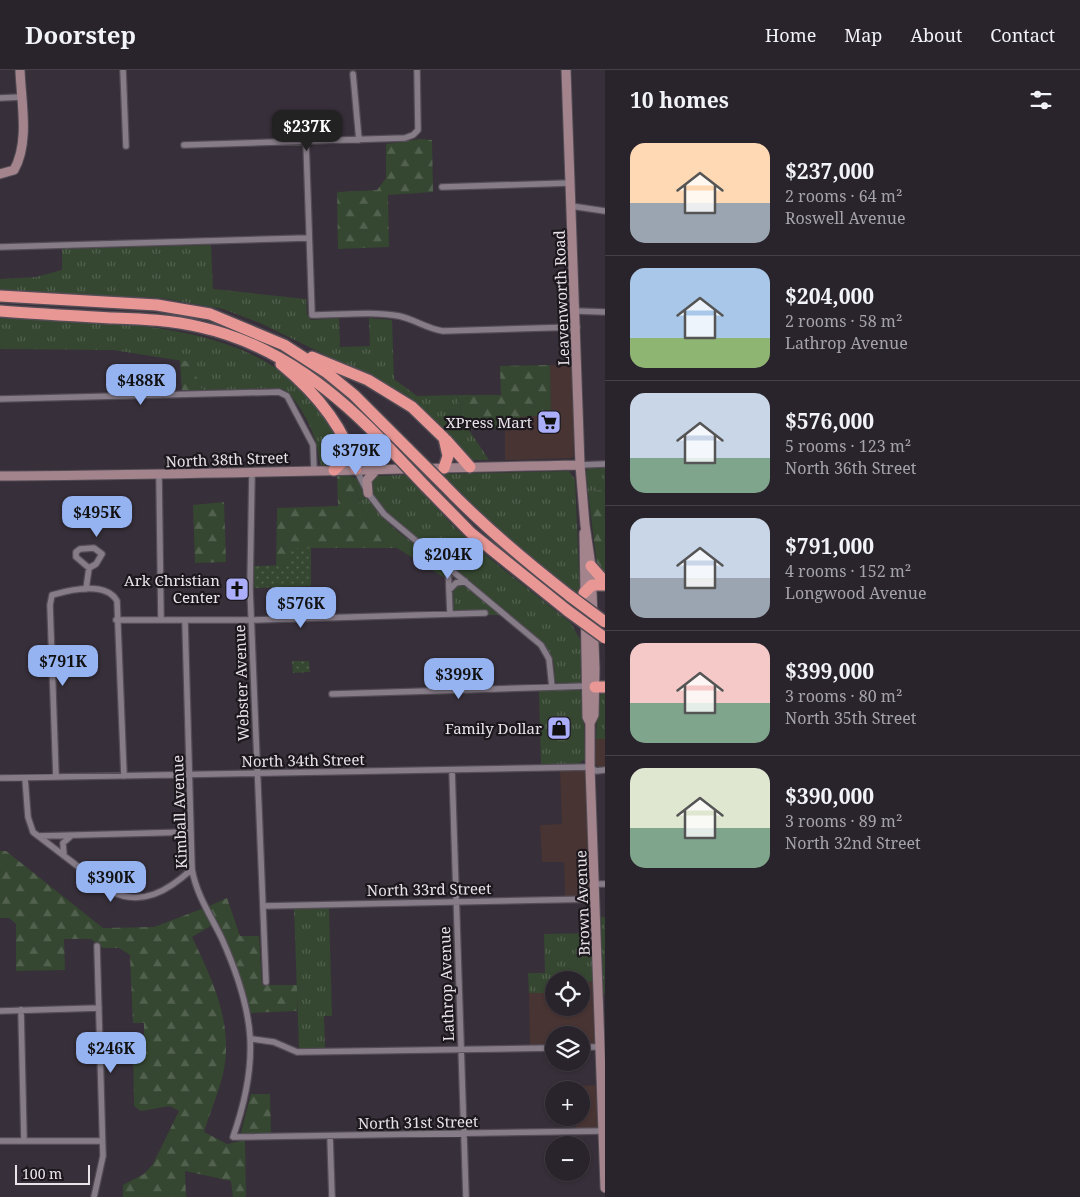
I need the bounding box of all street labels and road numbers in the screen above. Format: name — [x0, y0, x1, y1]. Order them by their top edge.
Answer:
street label: Leavenworth Road — [549, 230, 573, 366]
street label: North 38th Street — [165, 447, 289, 471]
street label: Webster Avenue — [229, 624, 253, 742]
street label: North 34th Street — [241, 749, 365, 771]
street label: Kimball Avenue — [167, 755, 191, 869]
street label: Brown Avenue — [570, 850, 594, 956]
street label: North 33rd Street — [367, 878, 491, 900]
street label: Lathrop Avenue — [434, 926, 458, 1042]
street label: North 31st Street — [358, 1111, 478, 1133]

